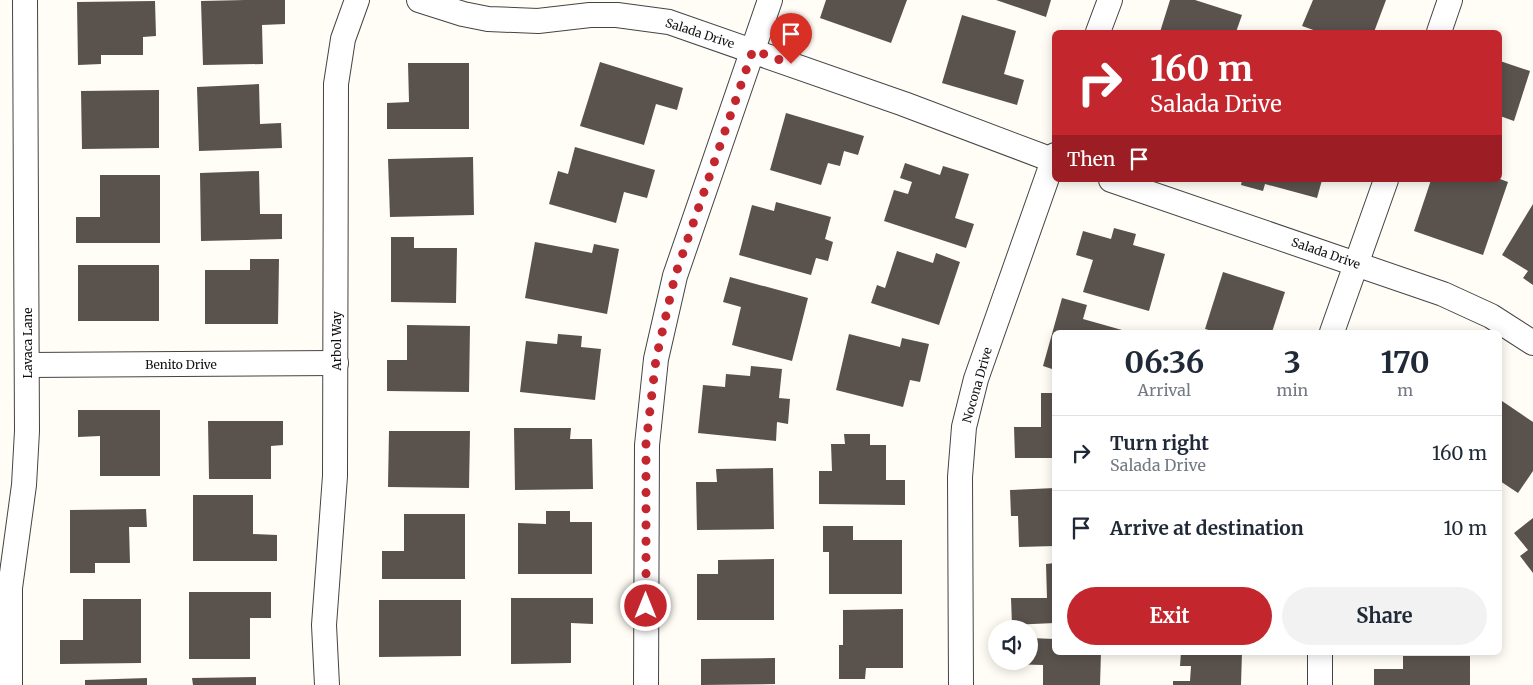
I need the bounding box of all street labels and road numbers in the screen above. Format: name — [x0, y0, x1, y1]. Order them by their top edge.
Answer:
street label: Salada Drive — [664, 15, 736, 51]
street label: Salada Drive — [1290, 234, 1362, 272]
street label: Lavaca Lane — [20, 307, 35, 379]
street label: Arbol Way — [329, 311, 344, 372]
street label: Nocona Drive — [959, 346, 995, 424]
street label: Benito Drive — [145, 357, 217, 372]

